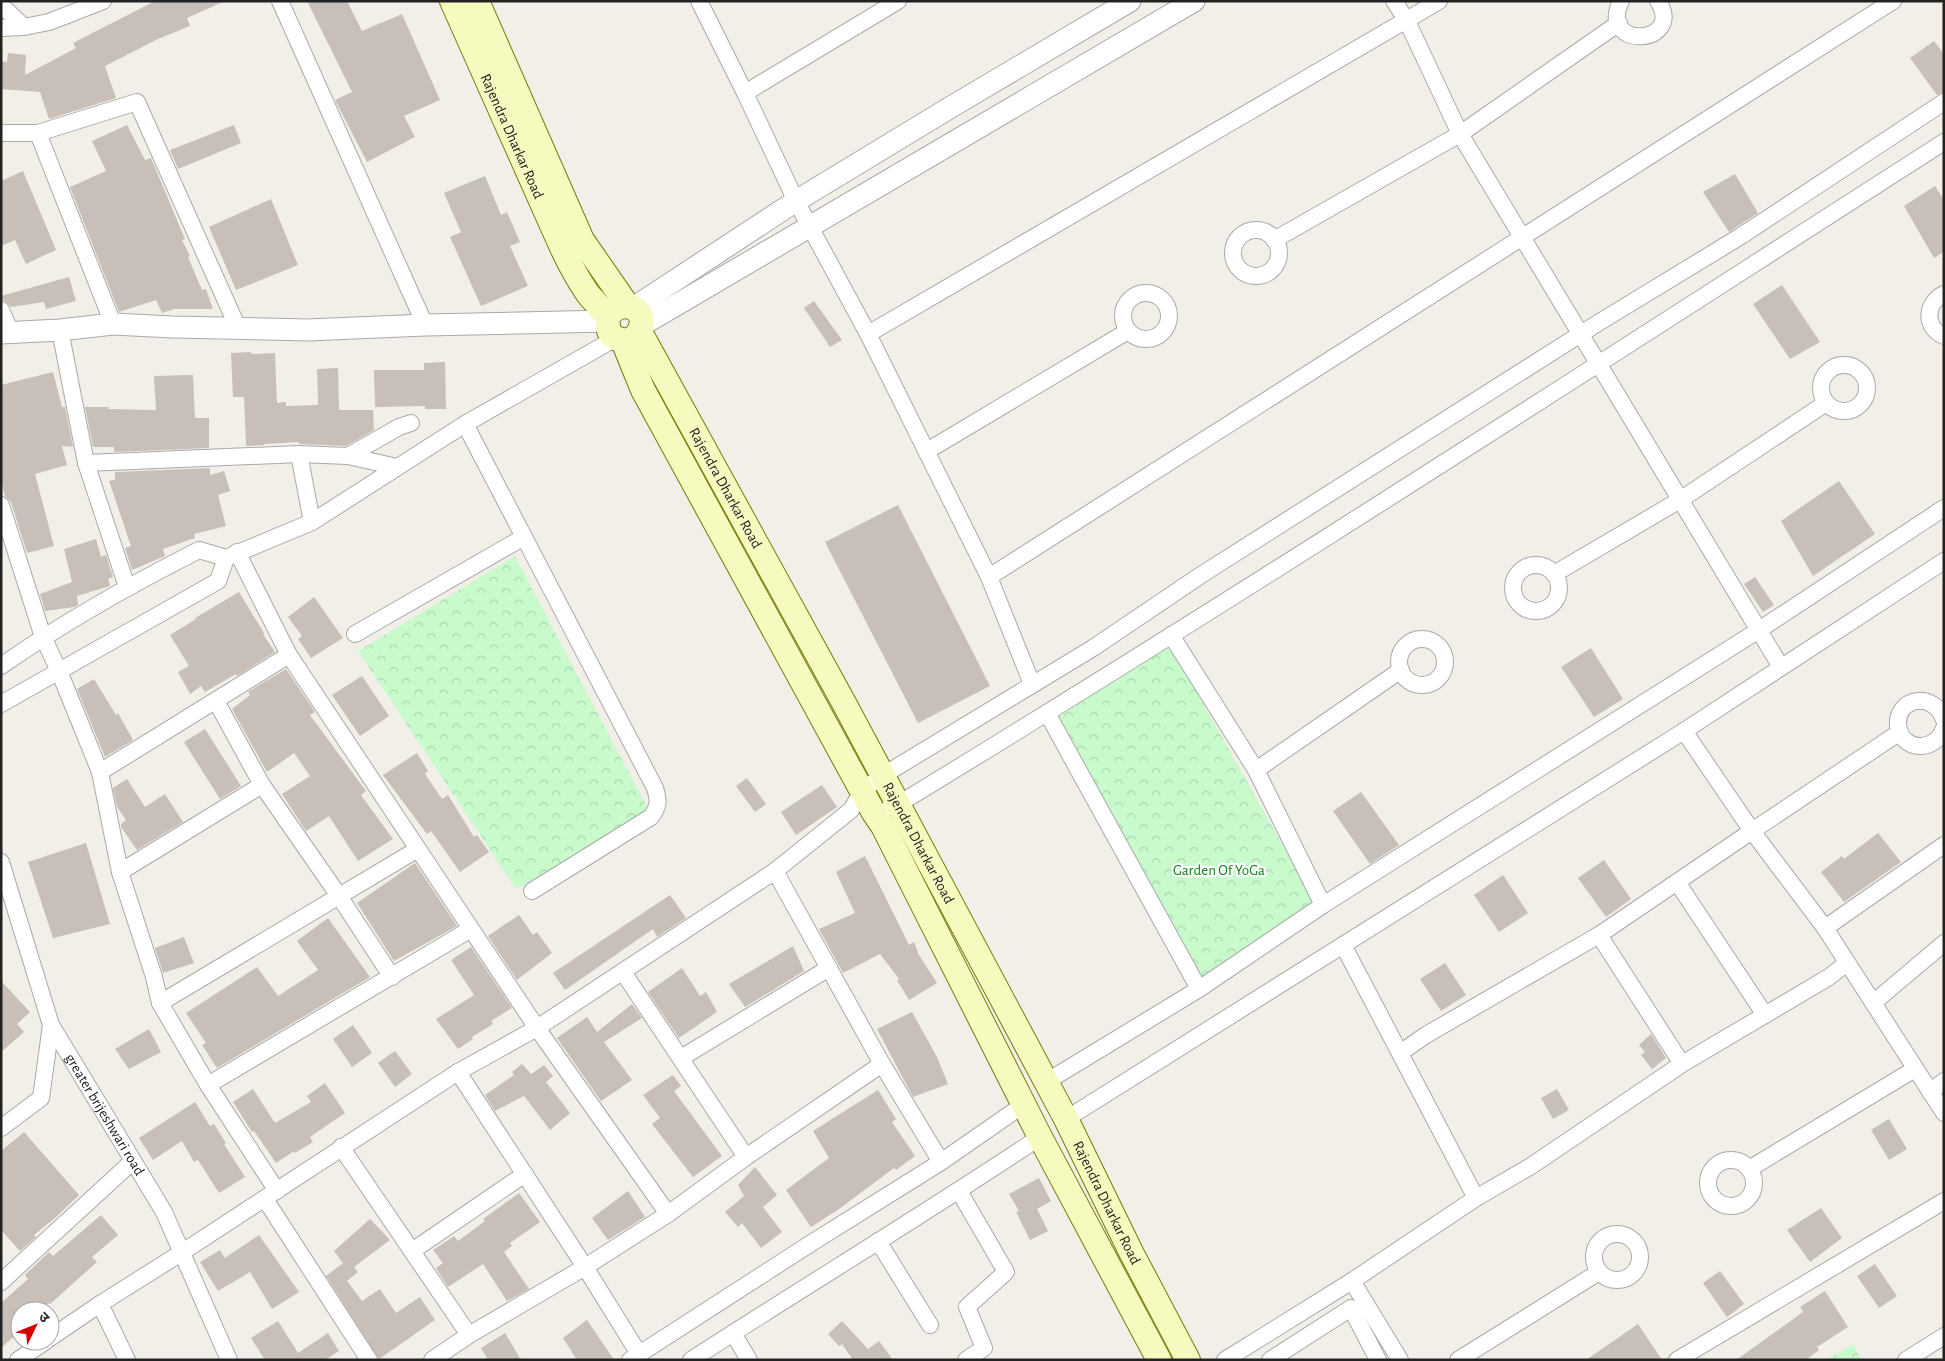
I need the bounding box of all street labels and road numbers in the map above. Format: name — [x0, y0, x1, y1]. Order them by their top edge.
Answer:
street label: Rajendra Dharkar Road — [478, 71, 547, 201]
street label: Rajendra Dharkar Road — [687, 425, 765, 551]
street label: Rajendra Dharkar Road — [880, 780, 957, 906]
street label: greater brijeshwari road — [63, 1051, 148, 1178]
street label: Rajendra Dharkar Road — [1070, 1139, 1144, 1267]

